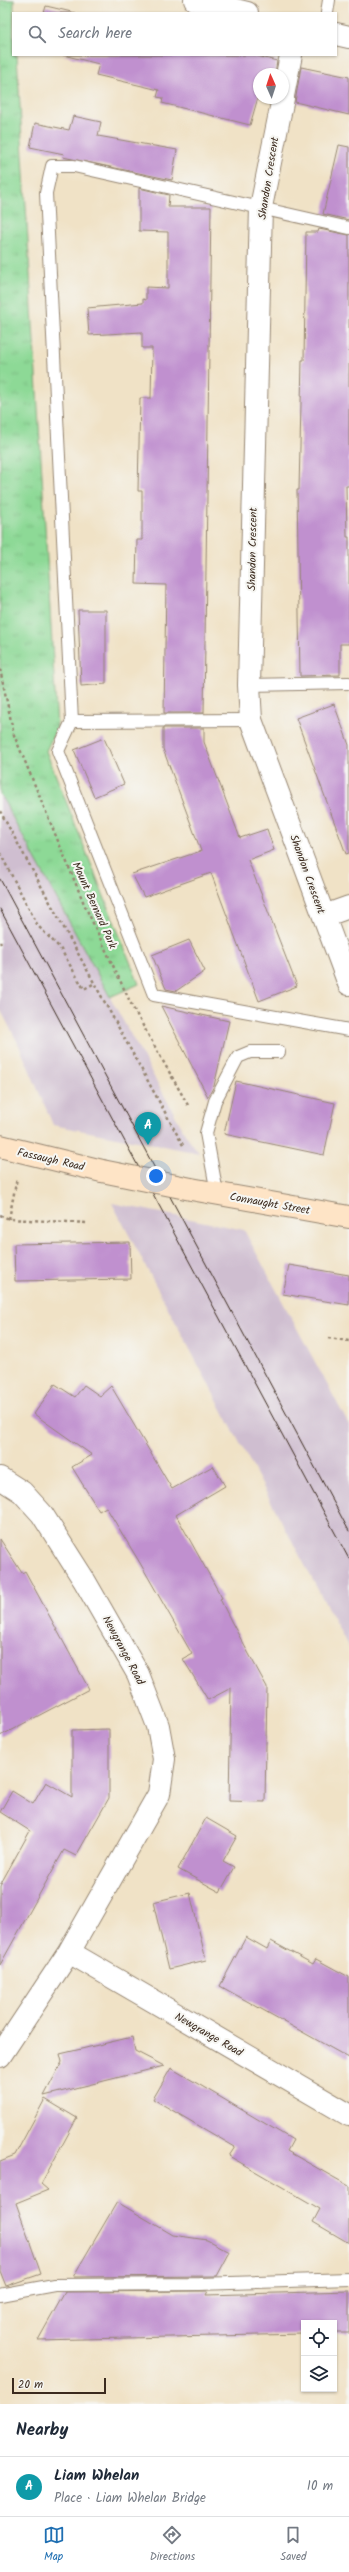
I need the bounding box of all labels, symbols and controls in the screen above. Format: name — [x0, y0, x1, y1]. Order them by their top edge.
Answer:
search box — [12, 12, 337, 56]
text: Search here — [58, 22, 132, 46]
icon: search — [26, 23, 48, 45]
north arrow — [253, 68, 289, 104]
street label: Shandon Crescent — [254, 135, 285, 221]
street label: Shandon Crescent — [243, 506, 263, 591]
street label: Shandon Crescent — [284, 832, 330, 917]
street label: Mount Bernard Park — [67, 859, 122, 953]
pin: A — [135, 1112, 161, 1145]
street label: Fassaugh Road — [15, 1144, 87, 1177]
your location — [146, 1166, 166, 1186]
street label: Connaught Street — [228, 1188, 312, 1220]
street label: Newgrange Road — [97, 1613, 149, 1689]
street label: Newgrange Road — [171, 2008, 246, 2062]
map controls — [301, 2320, 337, 2392]
button: locate — [301, 2320, 337, 2356]
button: layers — [301, 2356, 337, 2392]
scale bar — [12, 2376, 106, 2395]
text: 20 m — [18, 2376, 43, 2394]
text: Nearby — [16, 2417, 68, 2444]
text: Liam Whelan — [54, 2464, 139, 2488]
text: A — [25, 2476, 33, 2497]
text: 10 m — [307, 2476, 333, 2497]
text: Place · Liam Whelan Bridge — [54, 2488, 206, 2509]
tab: Map — [43, 2524, 65, 2566]
tab: Directions — [150, 2524, 195, 2566]
tab: Saved — [280, 2524, 306, 2566]

